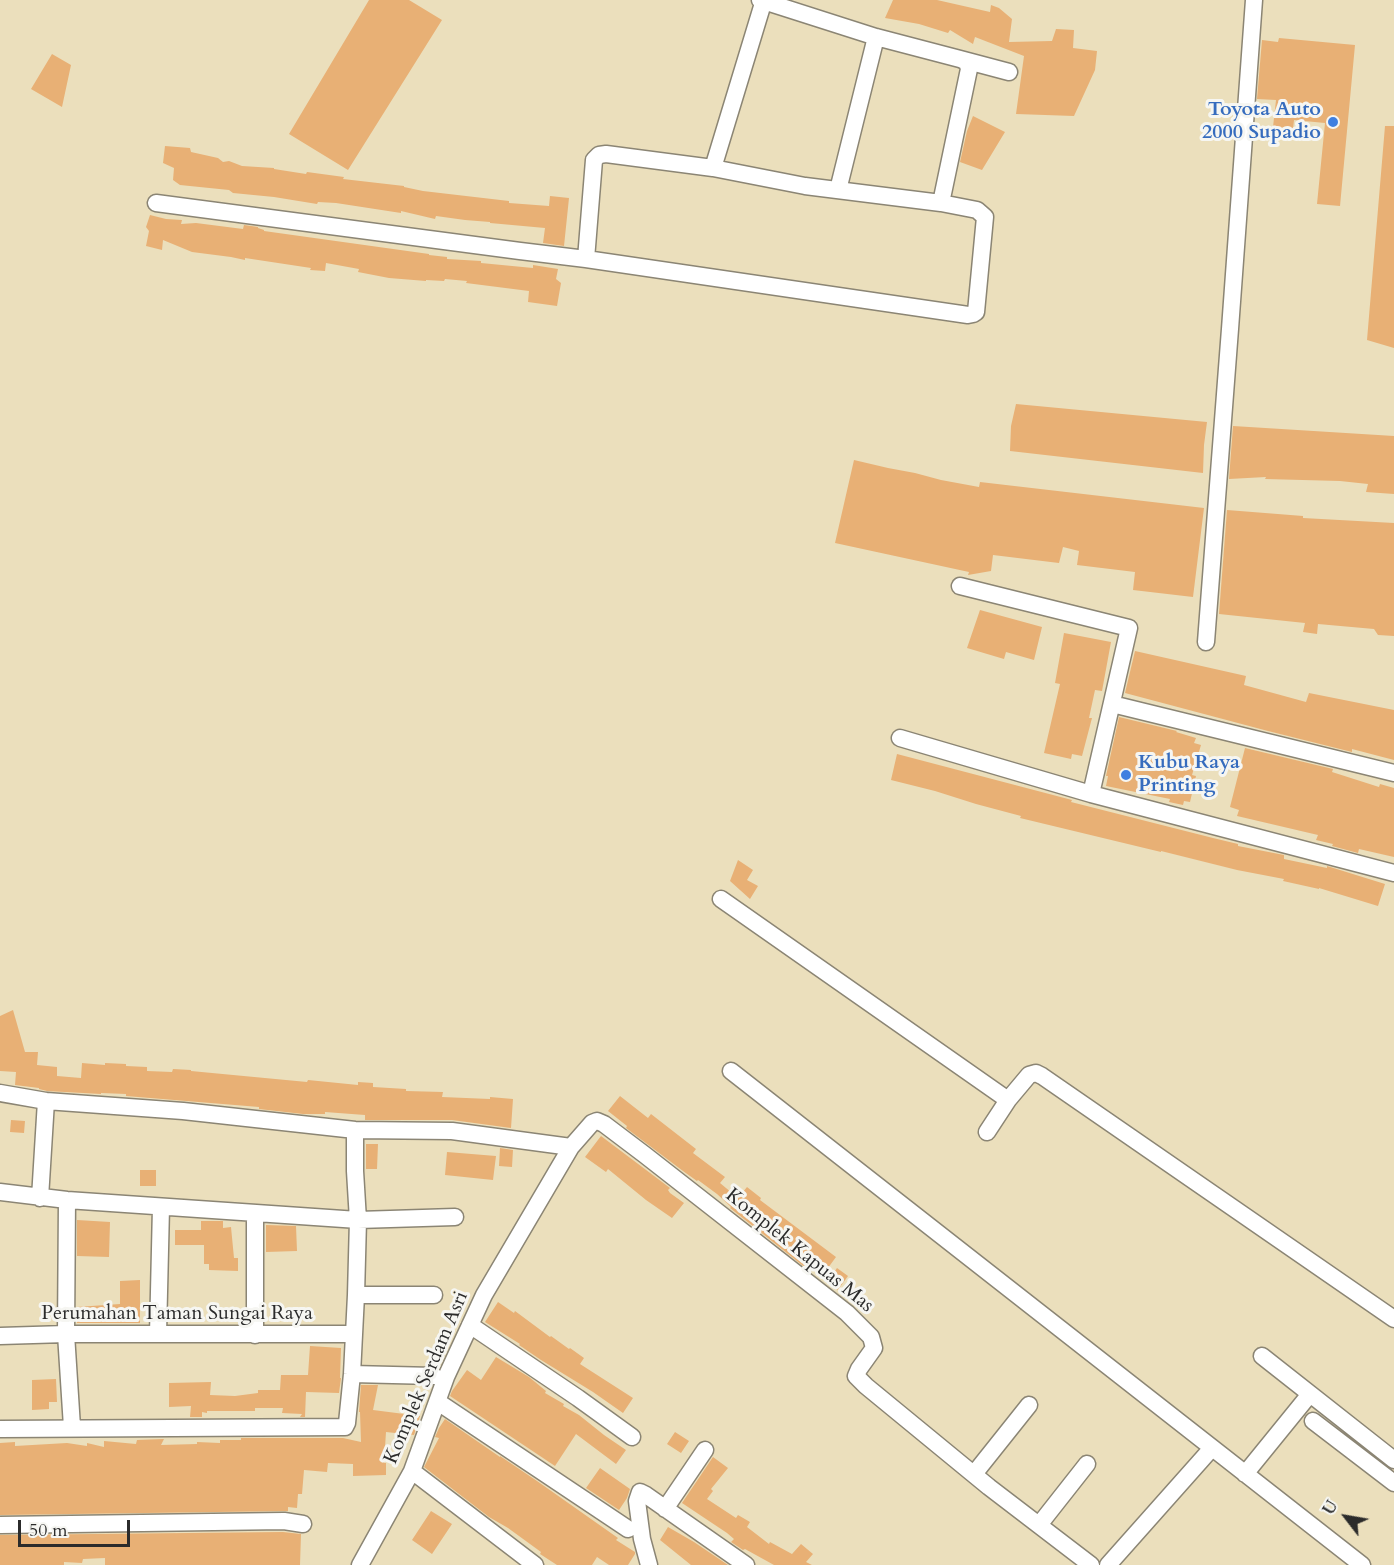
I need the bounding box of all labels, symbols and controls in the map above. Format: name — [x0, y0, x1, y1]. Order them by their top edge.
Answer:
place label: Toyota Auto 2000 Supadio — [1202, 98, 1321, 145]
marker: Toyota Auto 2000 Supadio — [1326, 115, 1340, 129]
place label: Kubu Raya Printing — [1138, 751, 1240, 798]
marker: Kubu Raya Printing — [1119, 768, 1133, 782]
street label: Komplek Kapuas Mas — [720, 1184, 878, 1318]
street label: Komplek Serdam Asri — [380, 1288, 474, 1468]
street label: Perumahan Taman Sungai Raya — [41, 1302, 313, 1326]
north arrow — [1316, 1487, 1376, 1547]
text: U — [1318, 1496, 1343, 1519]
scale bar — [21, 1508, 134, 1546]
text: 50 m — [29, 1518, 68, 1543]

